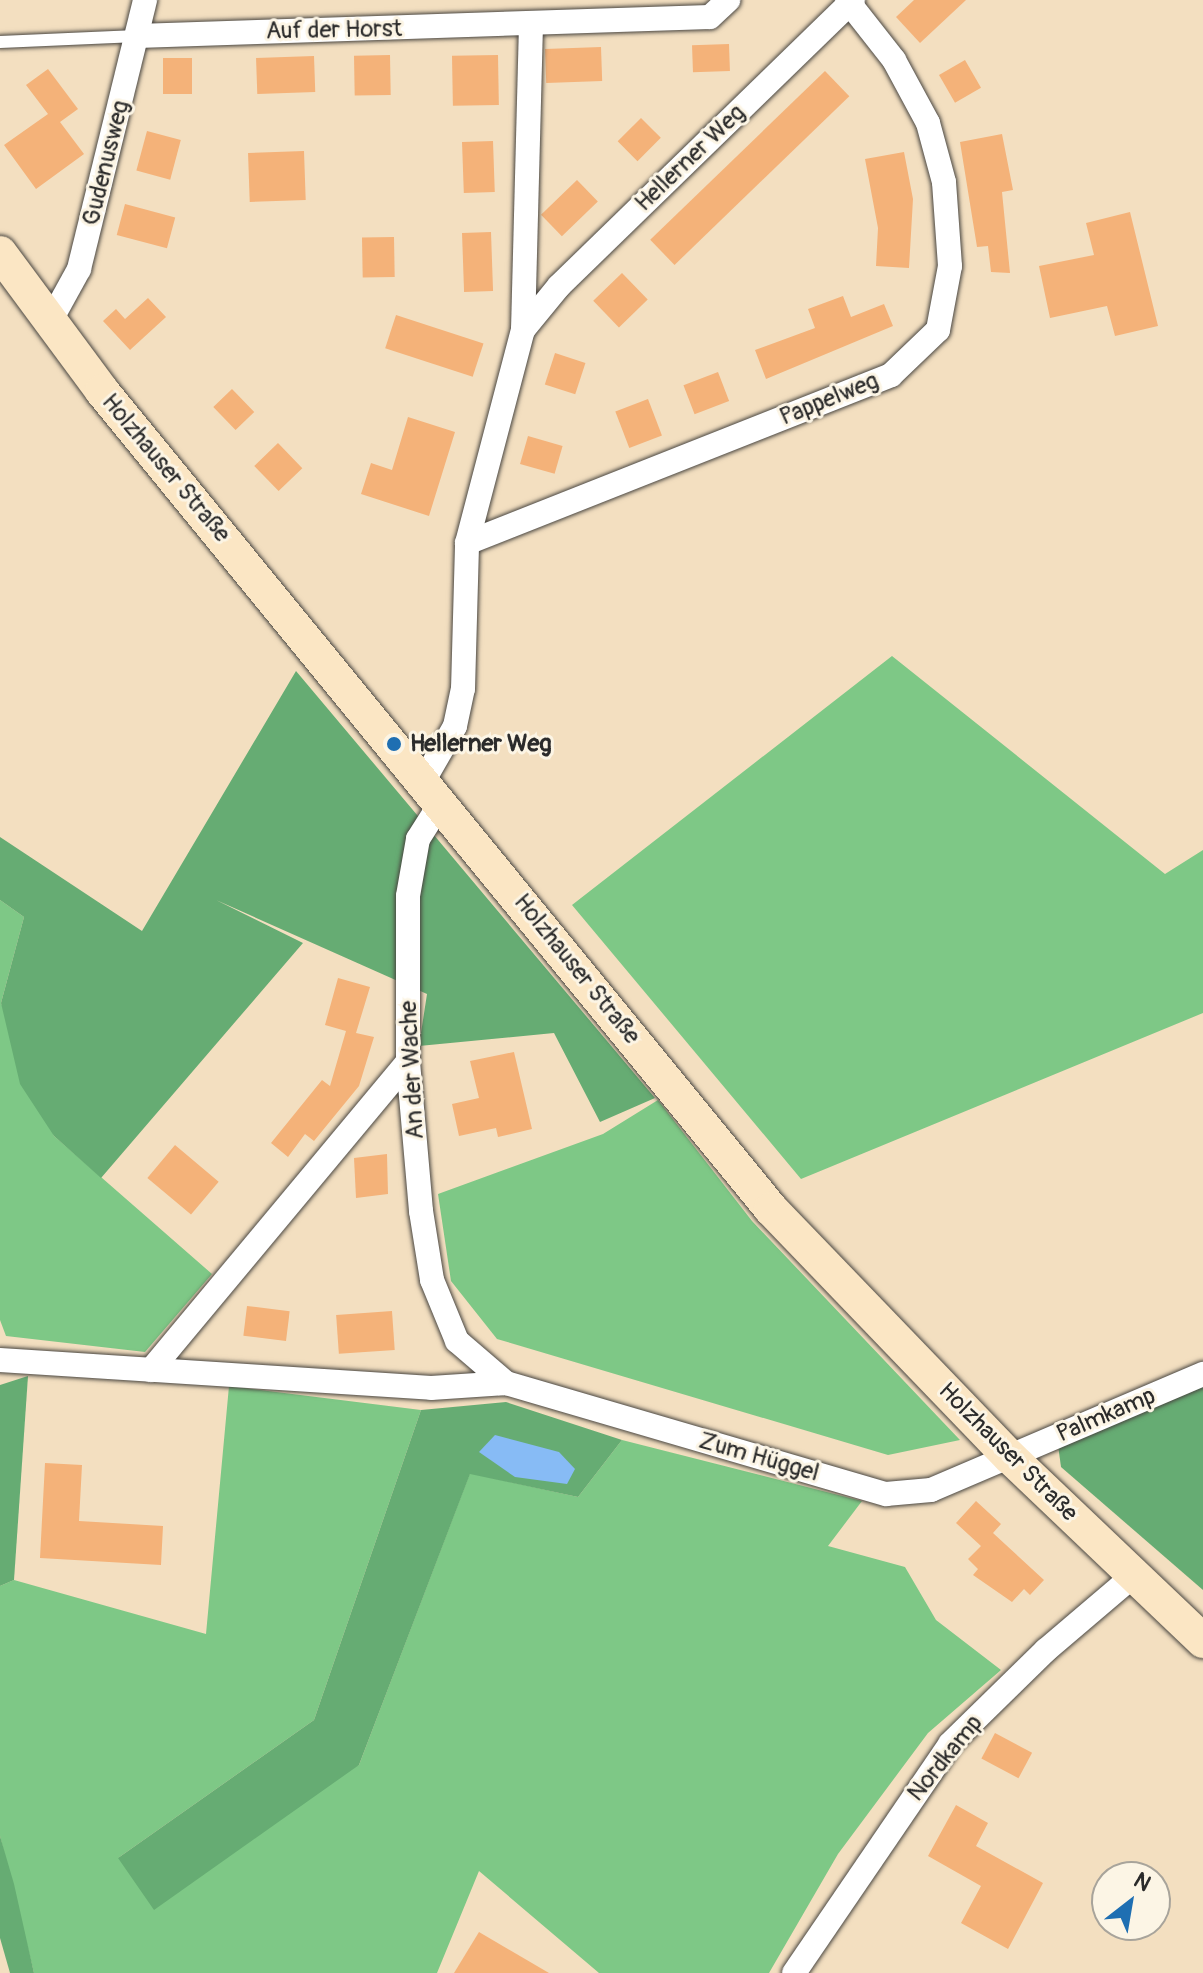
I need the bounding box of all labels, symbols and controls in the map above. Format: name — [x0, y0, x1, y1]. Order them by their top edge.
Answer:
street label: Auf der Horst — [266, 14, 402, 46]
street label: Gudenusweg — [77, 98, 135, 228]
street label: Hellerner Weg — [629, 99, 751, 217]
street label: Pappelweg — [776, 366, 882, 432]
street label: Holzhauser Straße — [96, 388, 236, 548]
place label: Hellerner Weg — [410, 730, 551, 758]
marker: Hellerner Weg — [385, 735, 403, 753]
street label: Holzhauser Straße — [508, 888, 646, 1050]
street label: An der Wache — [394, 1000, 430, 1140]
street label: Holzhauser Straße — [932, 1376, 1084, 1528]
street label: Palmkamp — [1052, 1381, 1160, 1449]
street label: Zum Hüggel — [696, 1426, 822, 1488]
street label: Nordkamp — [901, 1709, 989, 1807]
north arrow — [1091, 1861, 1171, 1941]
text: N — [1129, 1866, 1156, 1898]

